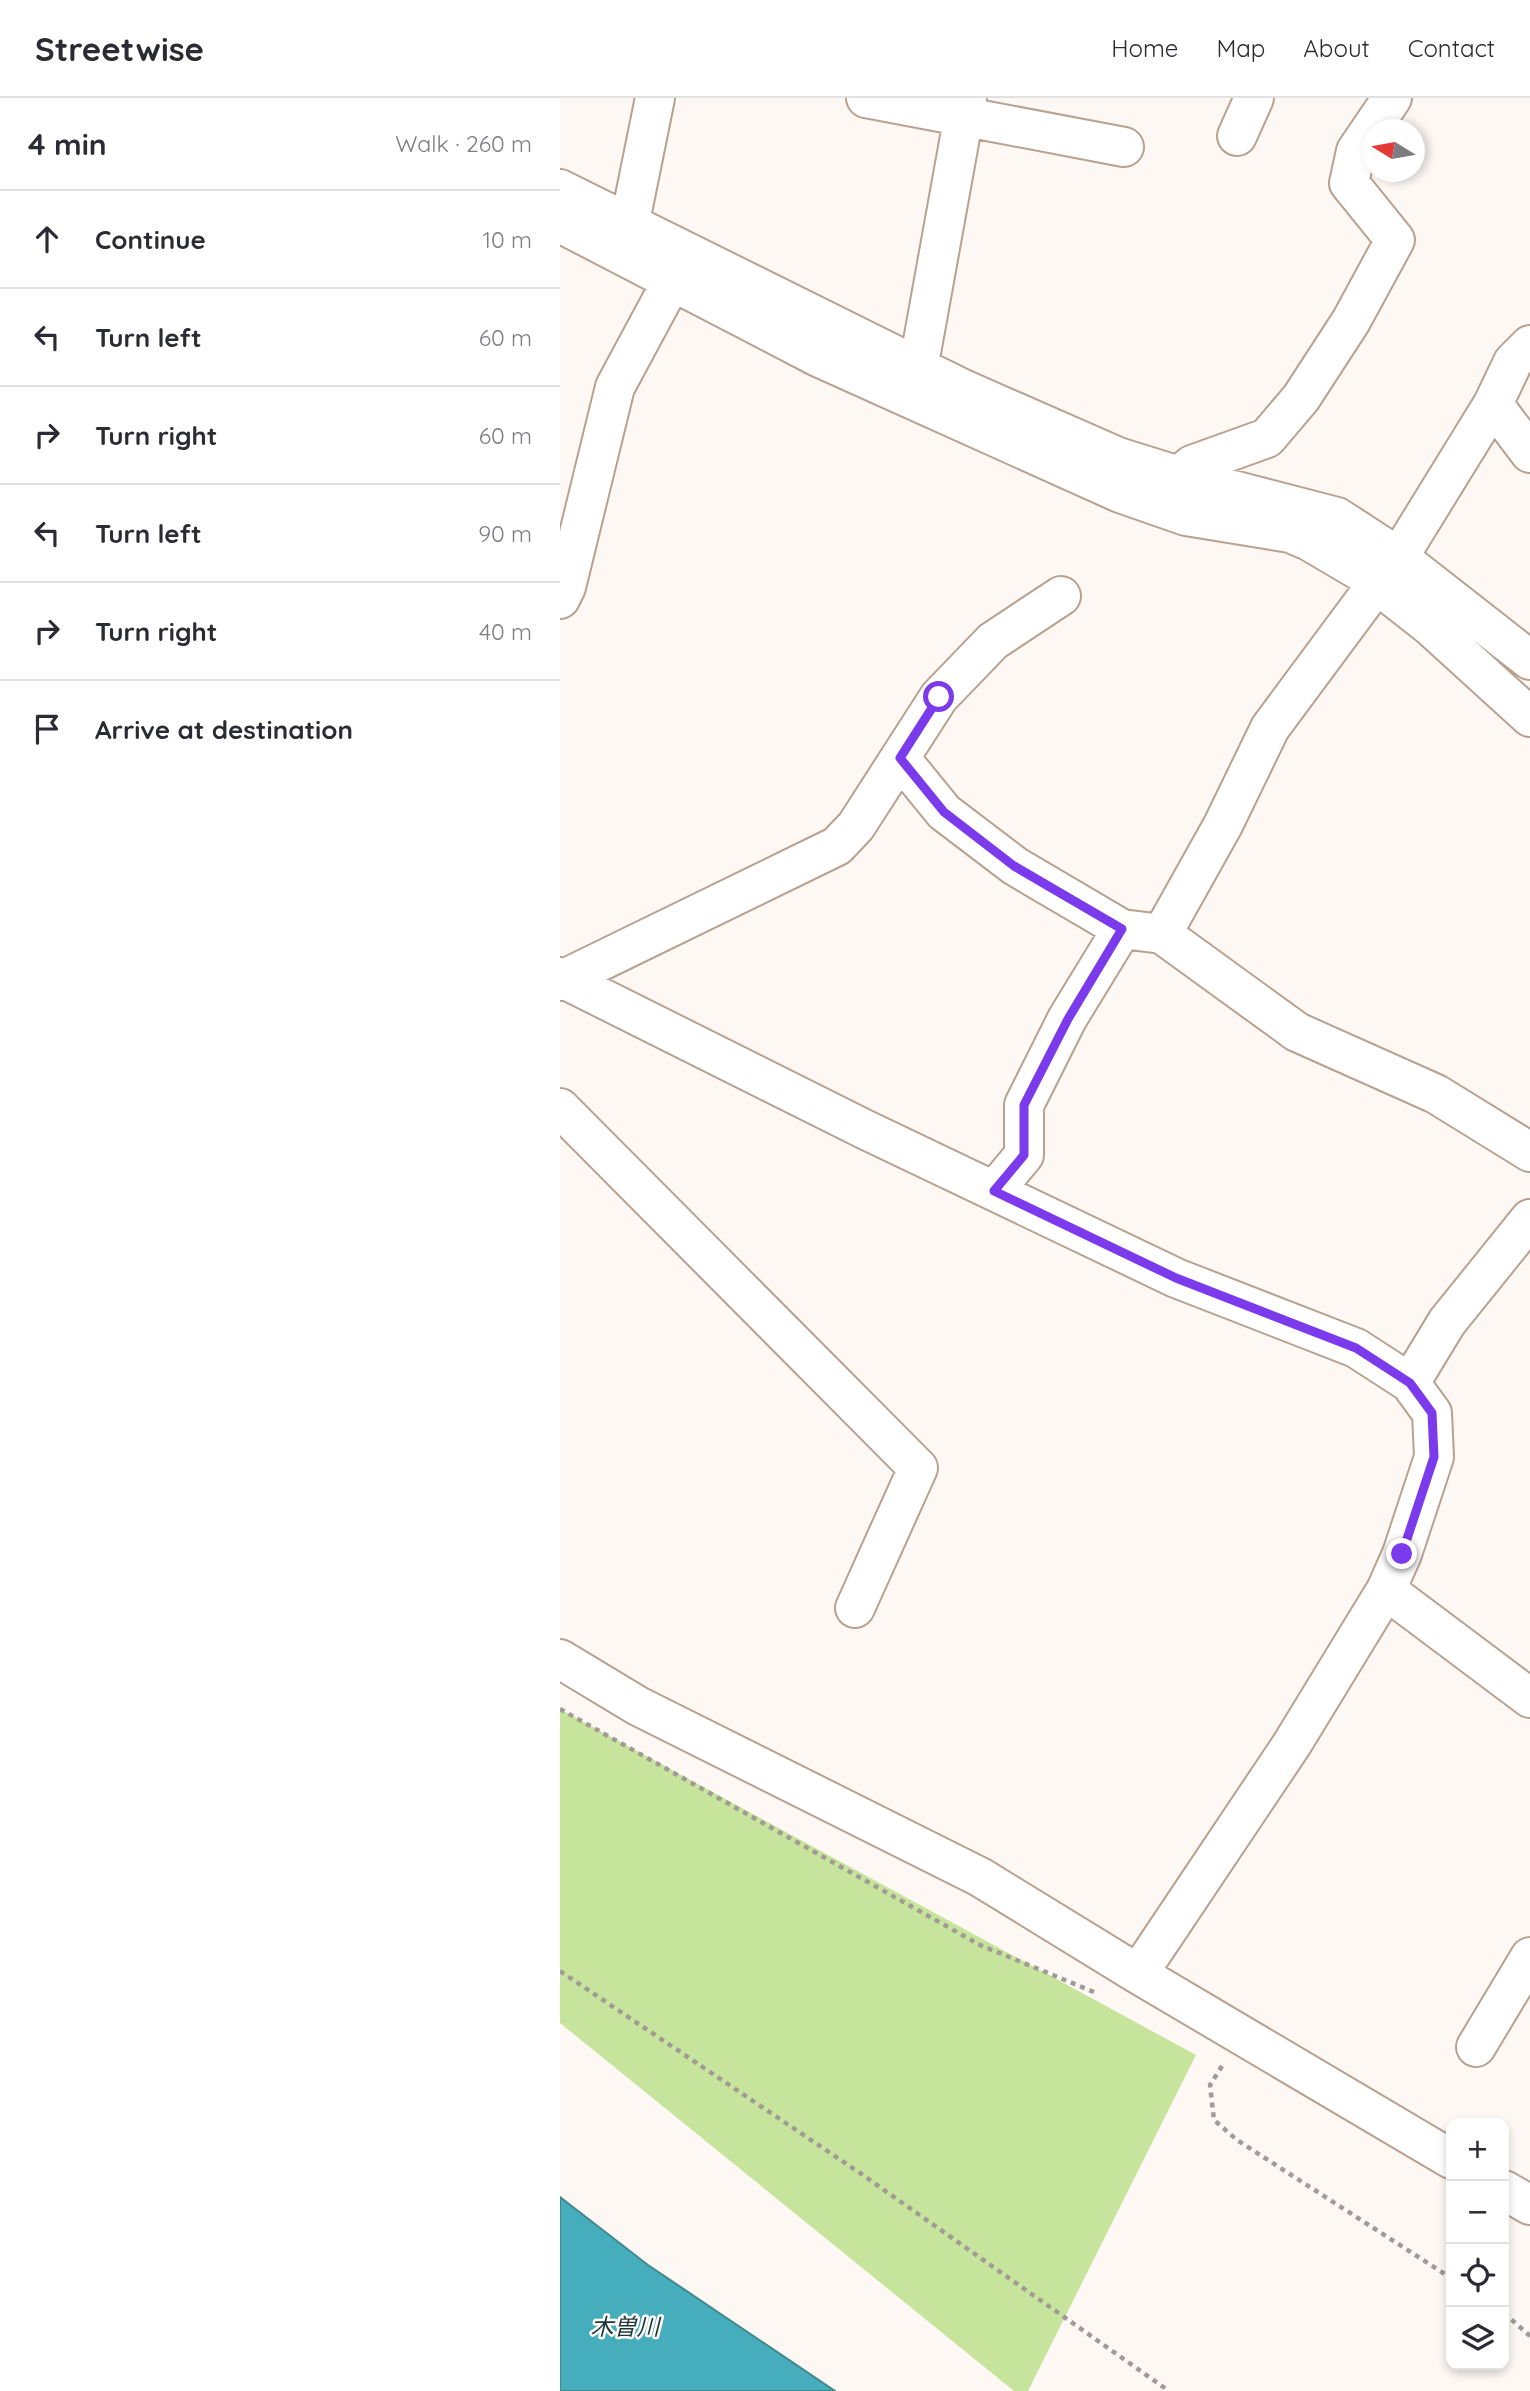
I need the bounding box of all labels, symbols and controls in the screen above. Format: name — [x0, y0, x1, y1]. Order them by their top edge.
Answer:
text: Streetwise — [35, 28, 204, 69]
text: Home — [1111, 33, 1178, 63]
text: Map — [1216, 33, 1265, 63]
text: About — [1303, 33, 1370, 63]
text: Contact — [1408, 33, 1495, 63]
north arrow — [1362, 119, 1425, 182]
text: 4 min — [28, 125, 107, 163]
text: Walk · 260 m — [395, 129, 532, 158]
icon: ahead — [28, 220, 66, 258]
text: Continue — [95, 223, 206, 256]
text: 10 m — [483, 225, 532, 254]
icon: left — [28, 318, 66, 356]
text: Turn left — [95, 321, 202, 354]
text: 60 m — [479, 323, 532, 352]
icon: right — [28, 416, 66, 454]
text: Turn right — [95, 419, 217, 452]
text: 60 m — [479, 421, 532, 450]
icon: left — [28, 514, 66, 552]
text: Turn left — [95, 517, 202, 550]
text: 90 m — [478, 519, 532, 548]
icon: right — [28, 612, 66, 650]
text: Turn right — [95, 615, 217, 648]
text: 40 m — [479, 617, 532, 646]
route start — [923, 681, 954, 712]
icon: arrive — [28, 710, 66, 748]
text: Arrive at destination — [95, 713, 353, 746]
route end — [1386, 1538, 1417, 1569]
map controls — [1446, 2118, 1509, 2370]
button: + — [1446, 2118, 1509, 2181]
button: − — [1446, 2181, 1509, 2244]
button: locate — [1446, 2244, 1509, 2307]
button: layers — [1446, 2307, 1509, 2370]
water label: 木曽川 — [591, 2312, 663, 2341]

